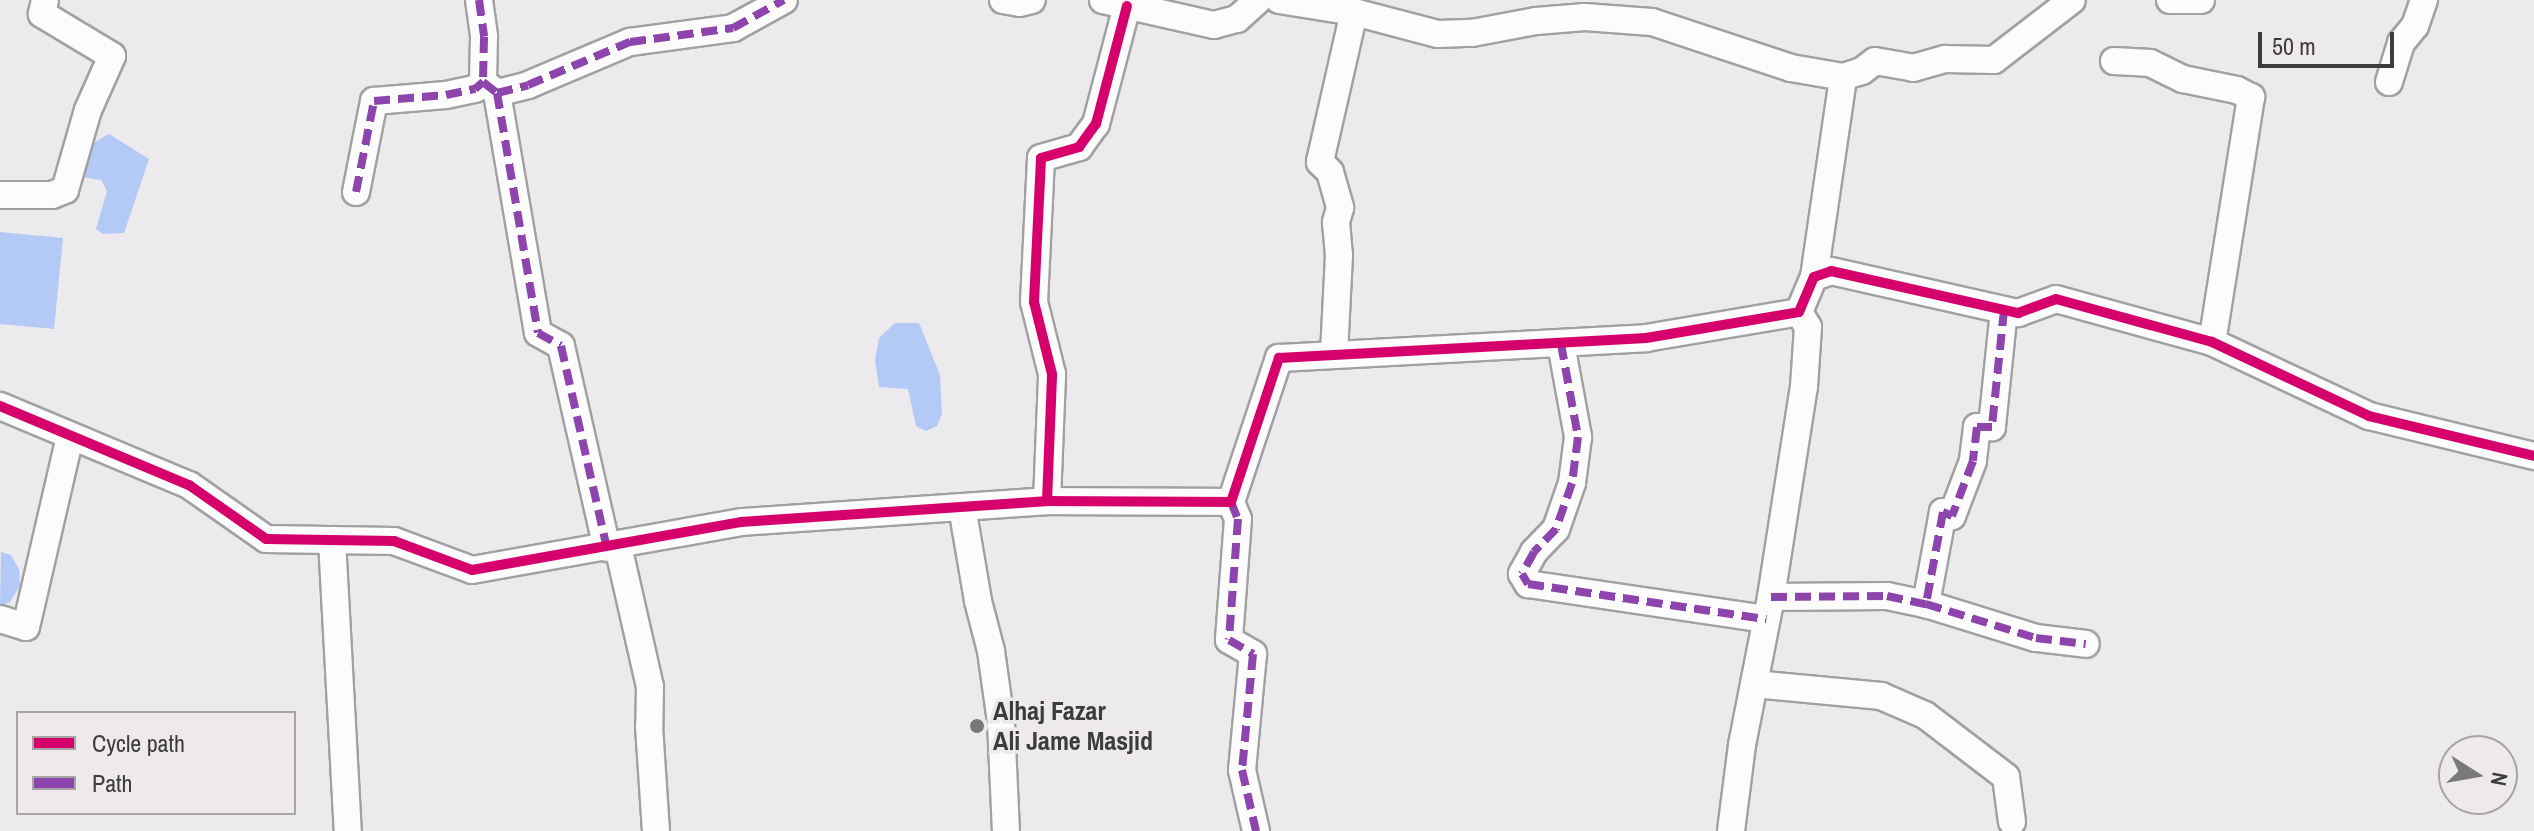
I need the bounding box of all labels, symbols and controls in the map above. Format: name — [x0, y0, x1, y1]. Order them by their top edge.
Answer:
scale bar — [2262, 16, 2398, 66]
text: 50 m — [2272, 30, 2316, 62]
place label: Alhaj Fazar Ali Jame Masjid — [993, 695, 1153, 756]
legend — [16, 711, 296, 815]
marker: Alhaj Fazar Ali Jame Masjid — [968, 717, 986, 735]
text: Cycle path — [92, 727, 185, 759]
north arrow — [2438, 735, 2518, 815]
text: Path — [92, 767, 133, 799]
text: N — [2484, 770, 2516, 788]

